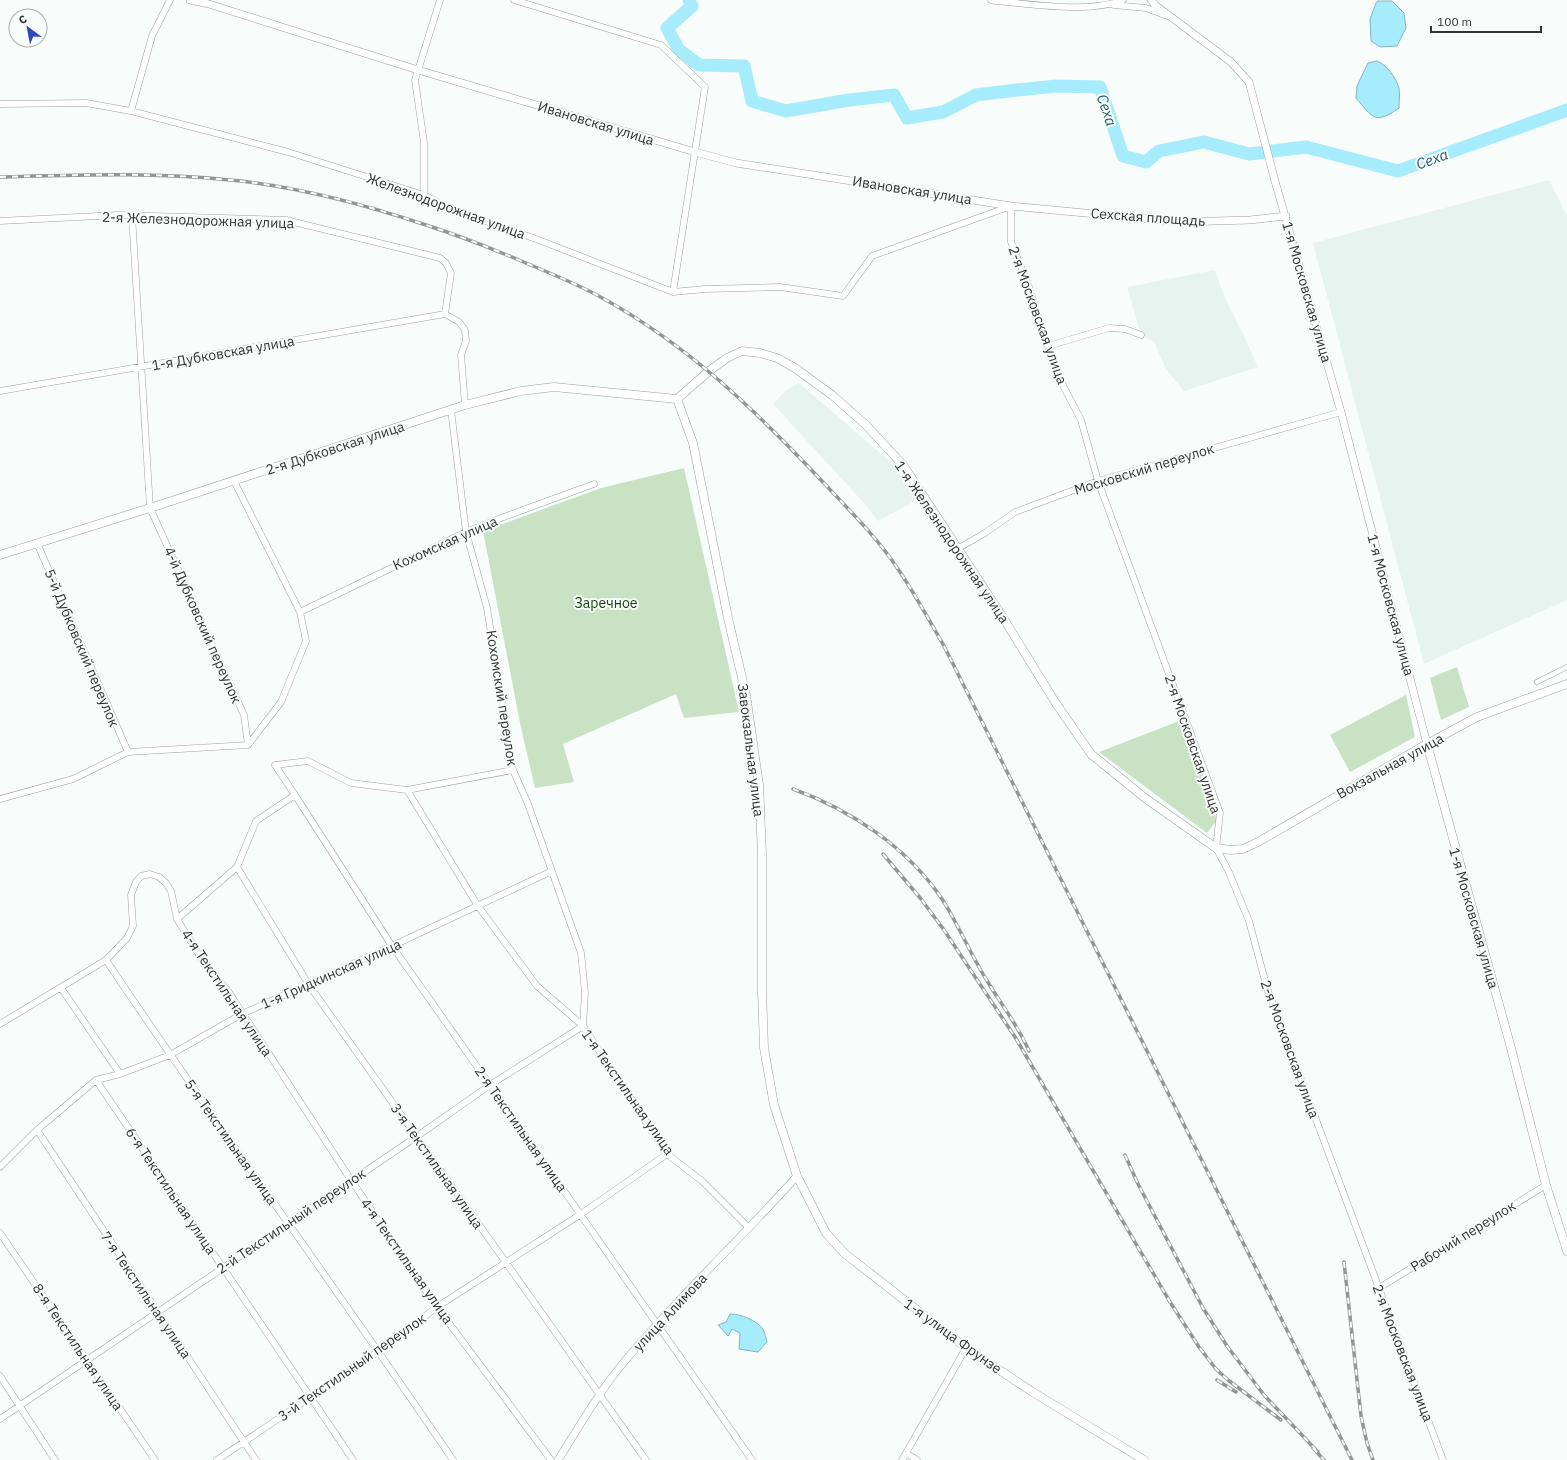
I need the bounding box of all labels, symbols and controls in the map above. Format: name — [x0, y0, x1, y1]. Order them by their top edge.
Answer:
north arrow — [8, 8, 48, 48]
scale bar — [1431, 8, 1541, 34]
text: С — [16, 12, 29, 27]
text: 100 m — [1437, 14, 1472, 29]
water label: Сеха — [1093, 91, 1121, 129]
street label: Ивановская улица — [536, 97, 657, 149]
water label: Сеха — [1413, 144, 1451, 174]
street label: Железнодорожная улица — [364, 169, 528, 243]
street label: Ивановская улица — [851, 172, 974, 208]
street label: Сехская площадь — [1090, 204, 1206, 230]
street label: 2-я Железнодорожная улица — [102, 208, 295, 232]
street label: 1-я Московская улица — [1278, 219, 1336, 365]
street label: 2-я Московская улица — [1005, 243, 1072, 387]
street label: 1-я Дубковская улица — [150, 331, 296, 374]
street label: 2-я Дубковская улица — [263, 417, 407, 479]
street label: Московский переулок — [1072, 439, 1217, 499]
street label: 1-я Железнодорожная улица — [891, 457, 1014, 627]
street label: Кохомская улица — [390, 512, 501, 574]
street label: 1-я Московская улица — [1363, 532, 1419, 678]
street label: 4-й Дубковский переулок — [160, 544, 246, 706]
street label: 5-й Дубковский переулок — [41, 566, 124, 730]
park label: Заречное — [575, 594, 638, 612]
street label: Кохомский переулок — [482, 629, 522, 767]
street label: 2-я Московская улица — [1161, 672, 1225, 816]
street label: Завокзальная улица — [734, 682, 768, 818]
street label: Вокзальная улица — [1333, 729, 1447, 803]
street label: 1-я Московская улица — [1445, 845, 1503, 991]
street label: 4-я Текстильная улица — [178, 926, 277, 1060]
street label: 1-я Гридкинская улица — [258, 935, 404, 1013]
street label: 2-я Московская улица — [1257, 977, 1324, 1121]
street label: 1-я Текстильная улица — [578, 1026, 679, 1159]
street label: 2-я Текстильная улица — [471, 1063, 572, 1196]
street label: 5-я Текстильная улица — [181, 1076, 282, 1209]
street label: 3-я Текстильная улица — [387, 1100, 488, 1233]
street label: 6-я Текстильная улица — [122, 1124, 221, 1258]
street label: 2-й Текстильный переулок — [213, 1164, 369, 1278]
street label: 4-я Текстильная улица — [357, 1195, 458, 1328]
street label: Рабочий переулок — [1407, 1196, 1519, 1276]
street label: 7-я Текстильная улица — [97, 1228, 196, 1362]
street label: улица Алимова — [629, 1269, 711, 1355]
street label: 8-я Текстильная улица — [29, 1280, 128, 1414]
street label: 2-я Московская улица — [1368, 1282, 1438, 1425]
street label: 1-я улица Фрунзе — [901, 1294, 1006, 1378]
street label: 3-й Текстильный переулок — [275, 1309, 430, 1425]

